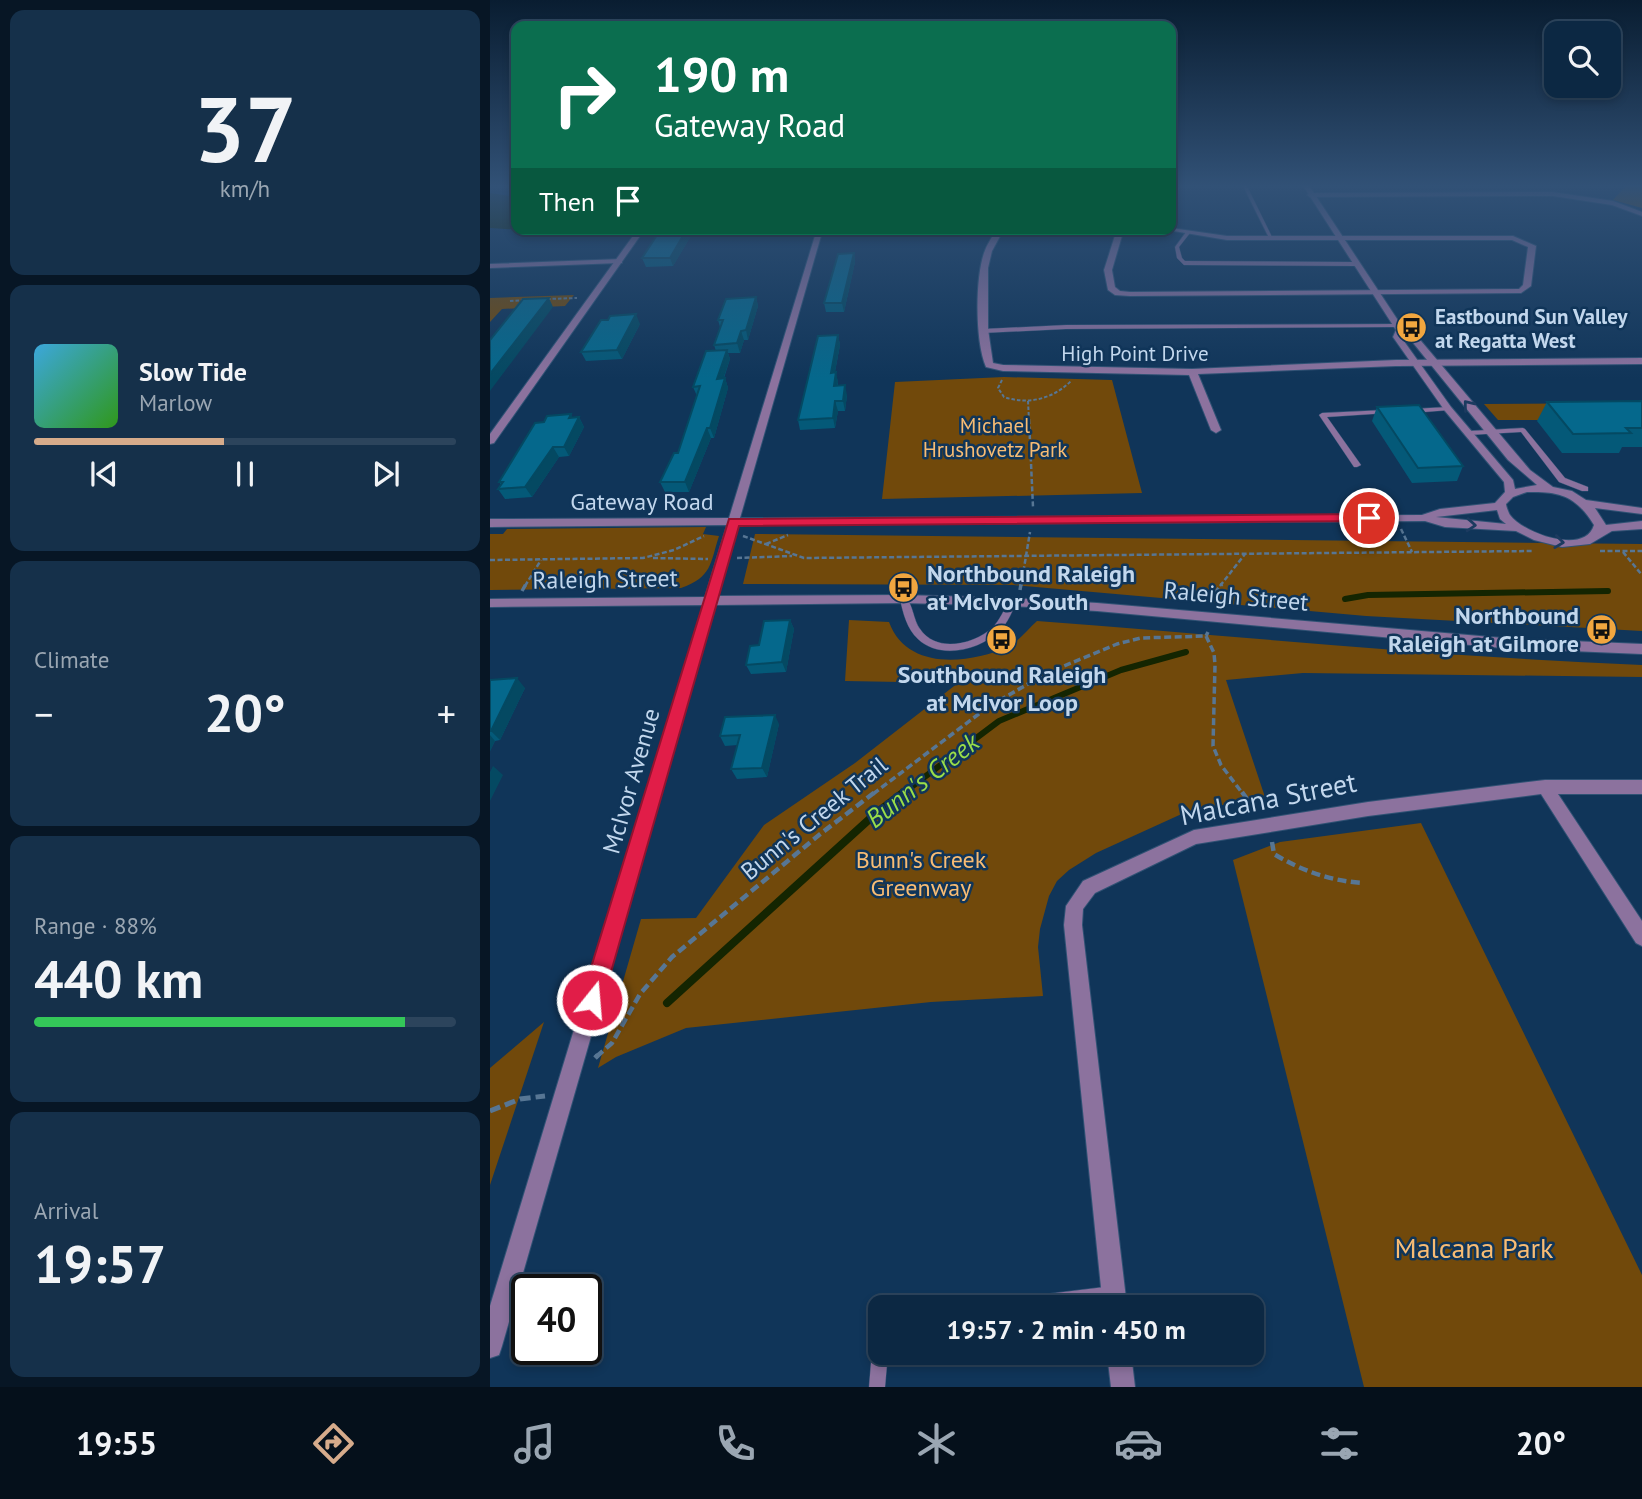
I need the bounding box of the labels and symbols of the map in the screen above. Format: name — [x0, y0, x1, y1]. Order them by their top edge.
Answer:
place label: Eastbound Sun Valley at Regatta West — [1435, 303, 1629, 354]
bus stop icon: Eastbound Sun Valley at Regatta West — [1395, 311, 1429, 345]
street label: High Point Drive — [1061, 340, 1209, 367]
one-way arrow — [1464, 401, 1477, 413]
park label: Michael Hrushovetz Park — [923, 412, 1067, 463]
street label: Gateway Road — [570, 486, 714, 517]
pin — [1339, 488, 1399, 548]
one-way arrow — [1466, 517, 1477, 532]
one-way arrow — [1553, 534, 1565, 549]
place label: Northbound Raleigh at McIvor South — [927, 558, 1135, 617]
street label: Raleigh Street — [532, 562, 678, 596]
bus stop icon: Northbound Raleigh at McIvor South — [887, 570, 921, 604]
street label: Raleigh Street — [1162, 574, 1310, 618]
place label: Northbound Raleigh at Gilmore — [1388, 600, 1579, 659]
bus stop icon: Northbound Raleigh at Gilmore — [1585, 612, 1619, 646]
bus stop icon: Southbound Raleigh at McIvor Loop — [985, 623, 1019, 657]
place label: Southbound Raleigh at McIvor Loop — [898, 659, 1106, 718]
street label: McIvor Avenue — [595, 705, 667, 857]
water label: Bunn's Creek — [859, 725, 986, 835]
street label: Bunn's Creek Trail — [734, 749, 894, 887]
street label: Malcana Street — [1177, 763, 1360, 833]
park label: Bunn's Creek Greenway — [856, 844, 987, 903]
position arrow — [555, 963, 629, 1037]
park label: Malcana Park — [1395, 1229, 1554, 1266]
speed limit sign: 40 — [511, 1274, 602, 1365]

